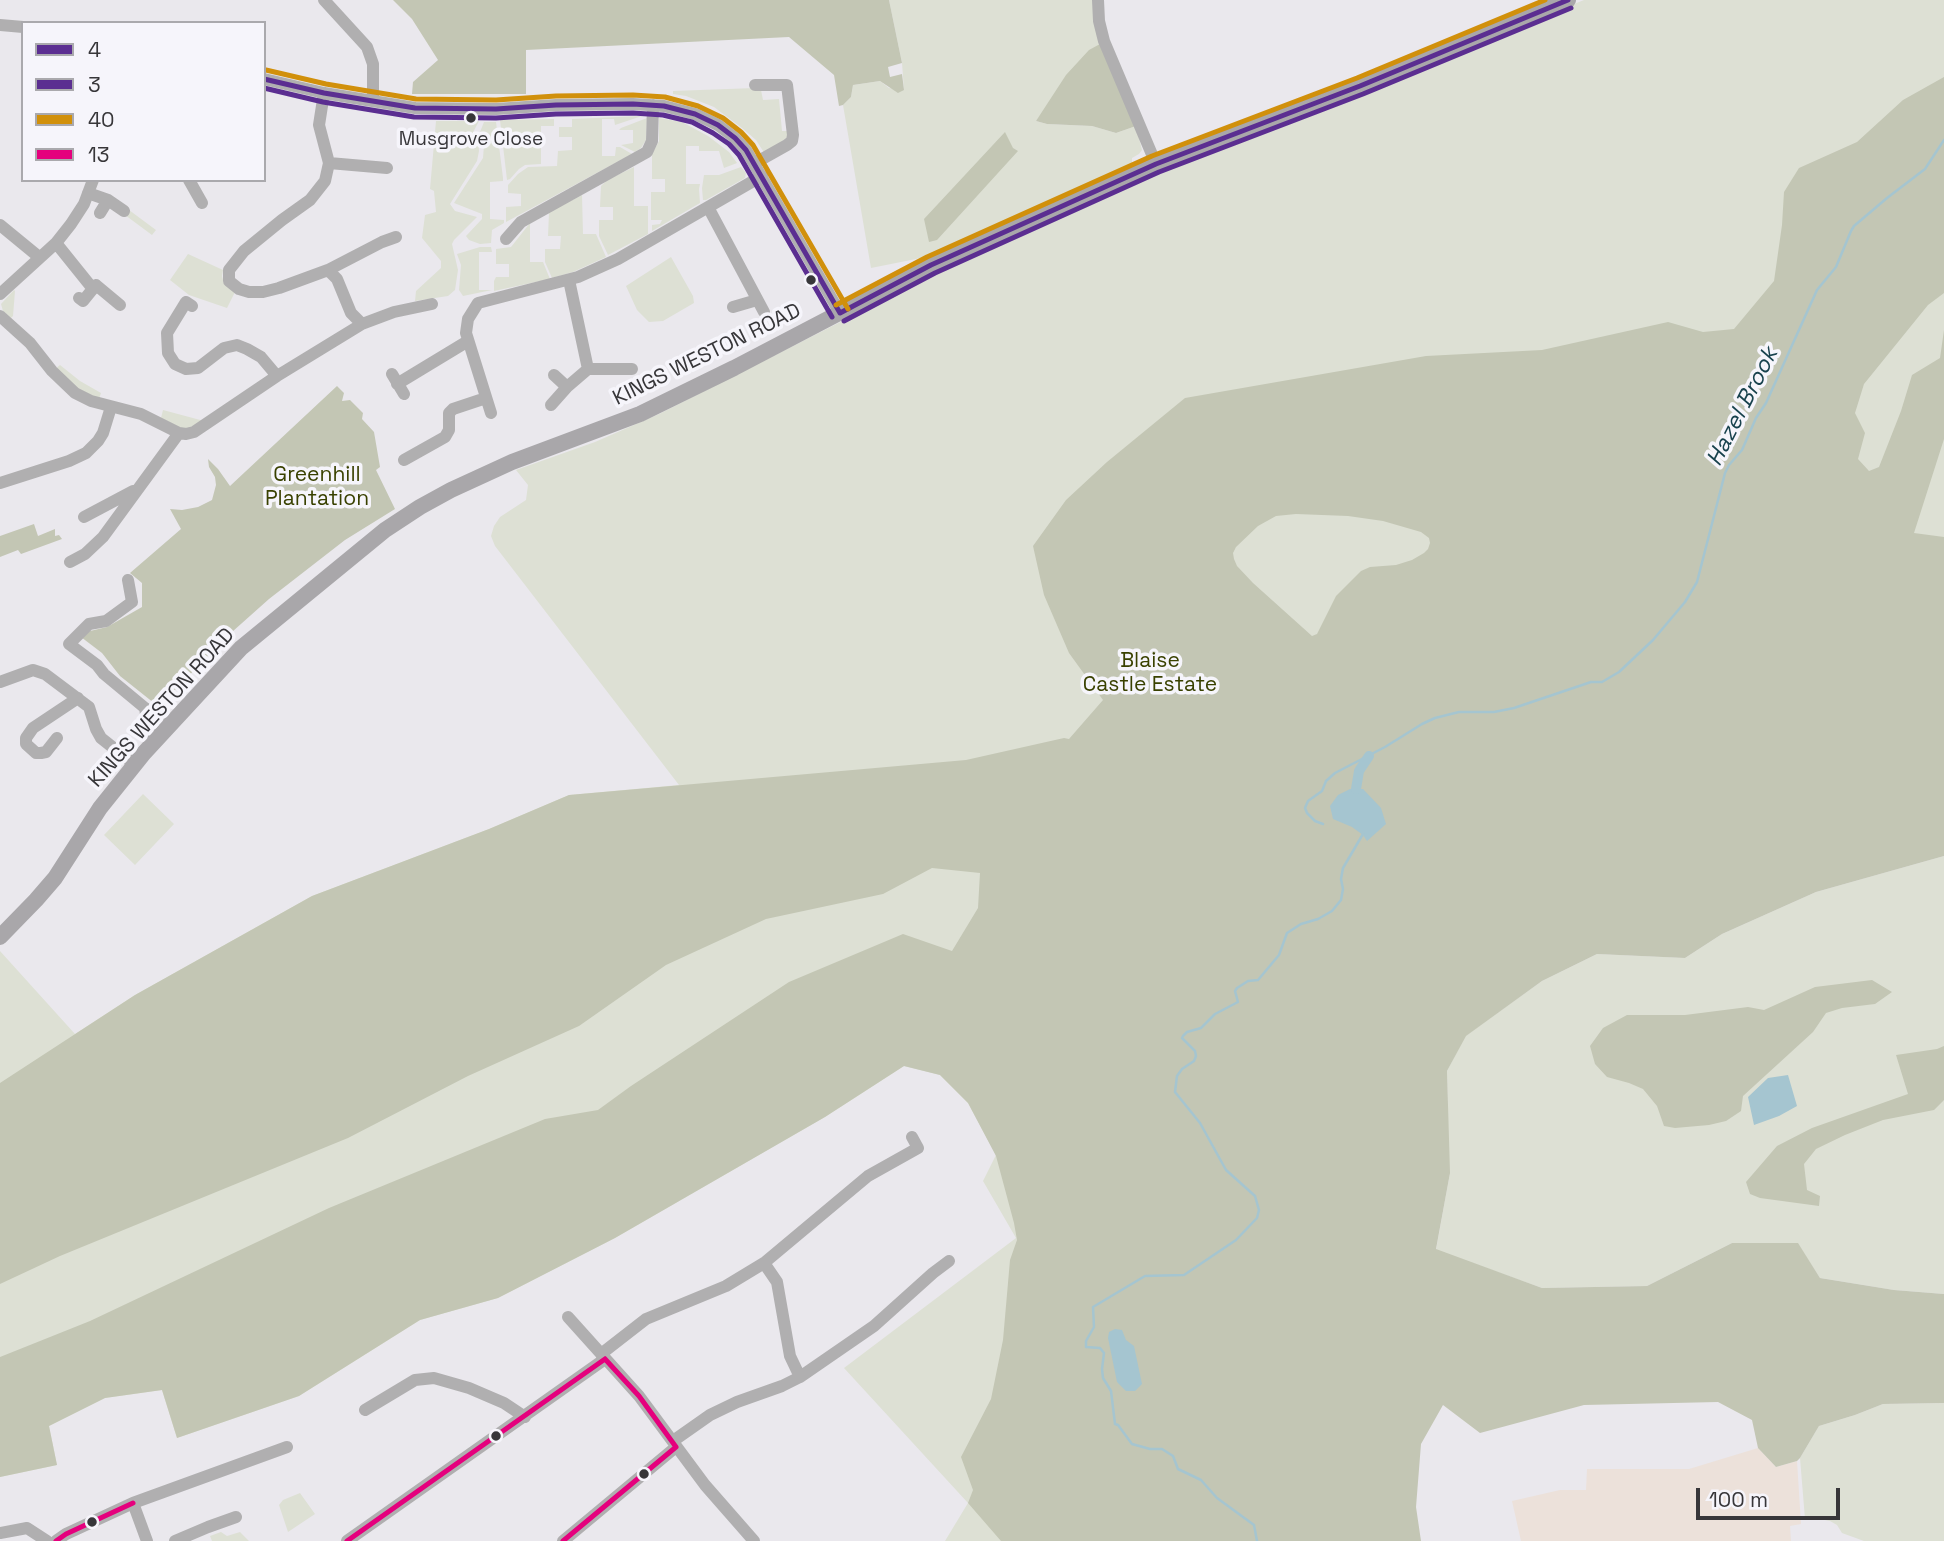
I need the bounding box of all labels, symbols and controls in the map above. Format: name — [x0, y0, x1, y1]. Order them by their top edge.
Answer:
legend — [21, 21, 266, 182]
text: 4 — [88, 36, 101, 63]
text: 3 — [88, 71, 101, 98]
text: 40 — [88, 106, 115, 133]
marker: Musgrove Close — [464, 111, 478, 125]
place label: Musgrove Close — [399, 129, 543, 151]
text: 13 — [88, 141, 109, 168]
unlabelled marker — [804, 273, 818, 287]
street label: KINGS WESTON ROAD — [609, 299, 805, 411]
water label: Hazel Brook — [1701, 343, 1785, 471]
park label: Greenhill Plantation — [265, 462, 369, 512]
street label: KINGS WESTON ROAD — [84, 623, 240, 793]
park label: Blaise Castle Estate — [1083, 648, 1217, 698]
unlabelled marker — [489, 1429, 503, 1443]
unlabelled marker — [637, 1467, 651, 1481]
scale bar — [1699, 1474, 1842, 1518]
text: 100 m — [1709, 1486, 1768, 1513]
unlabelled marker — [85, 1515, 99, 1529]

